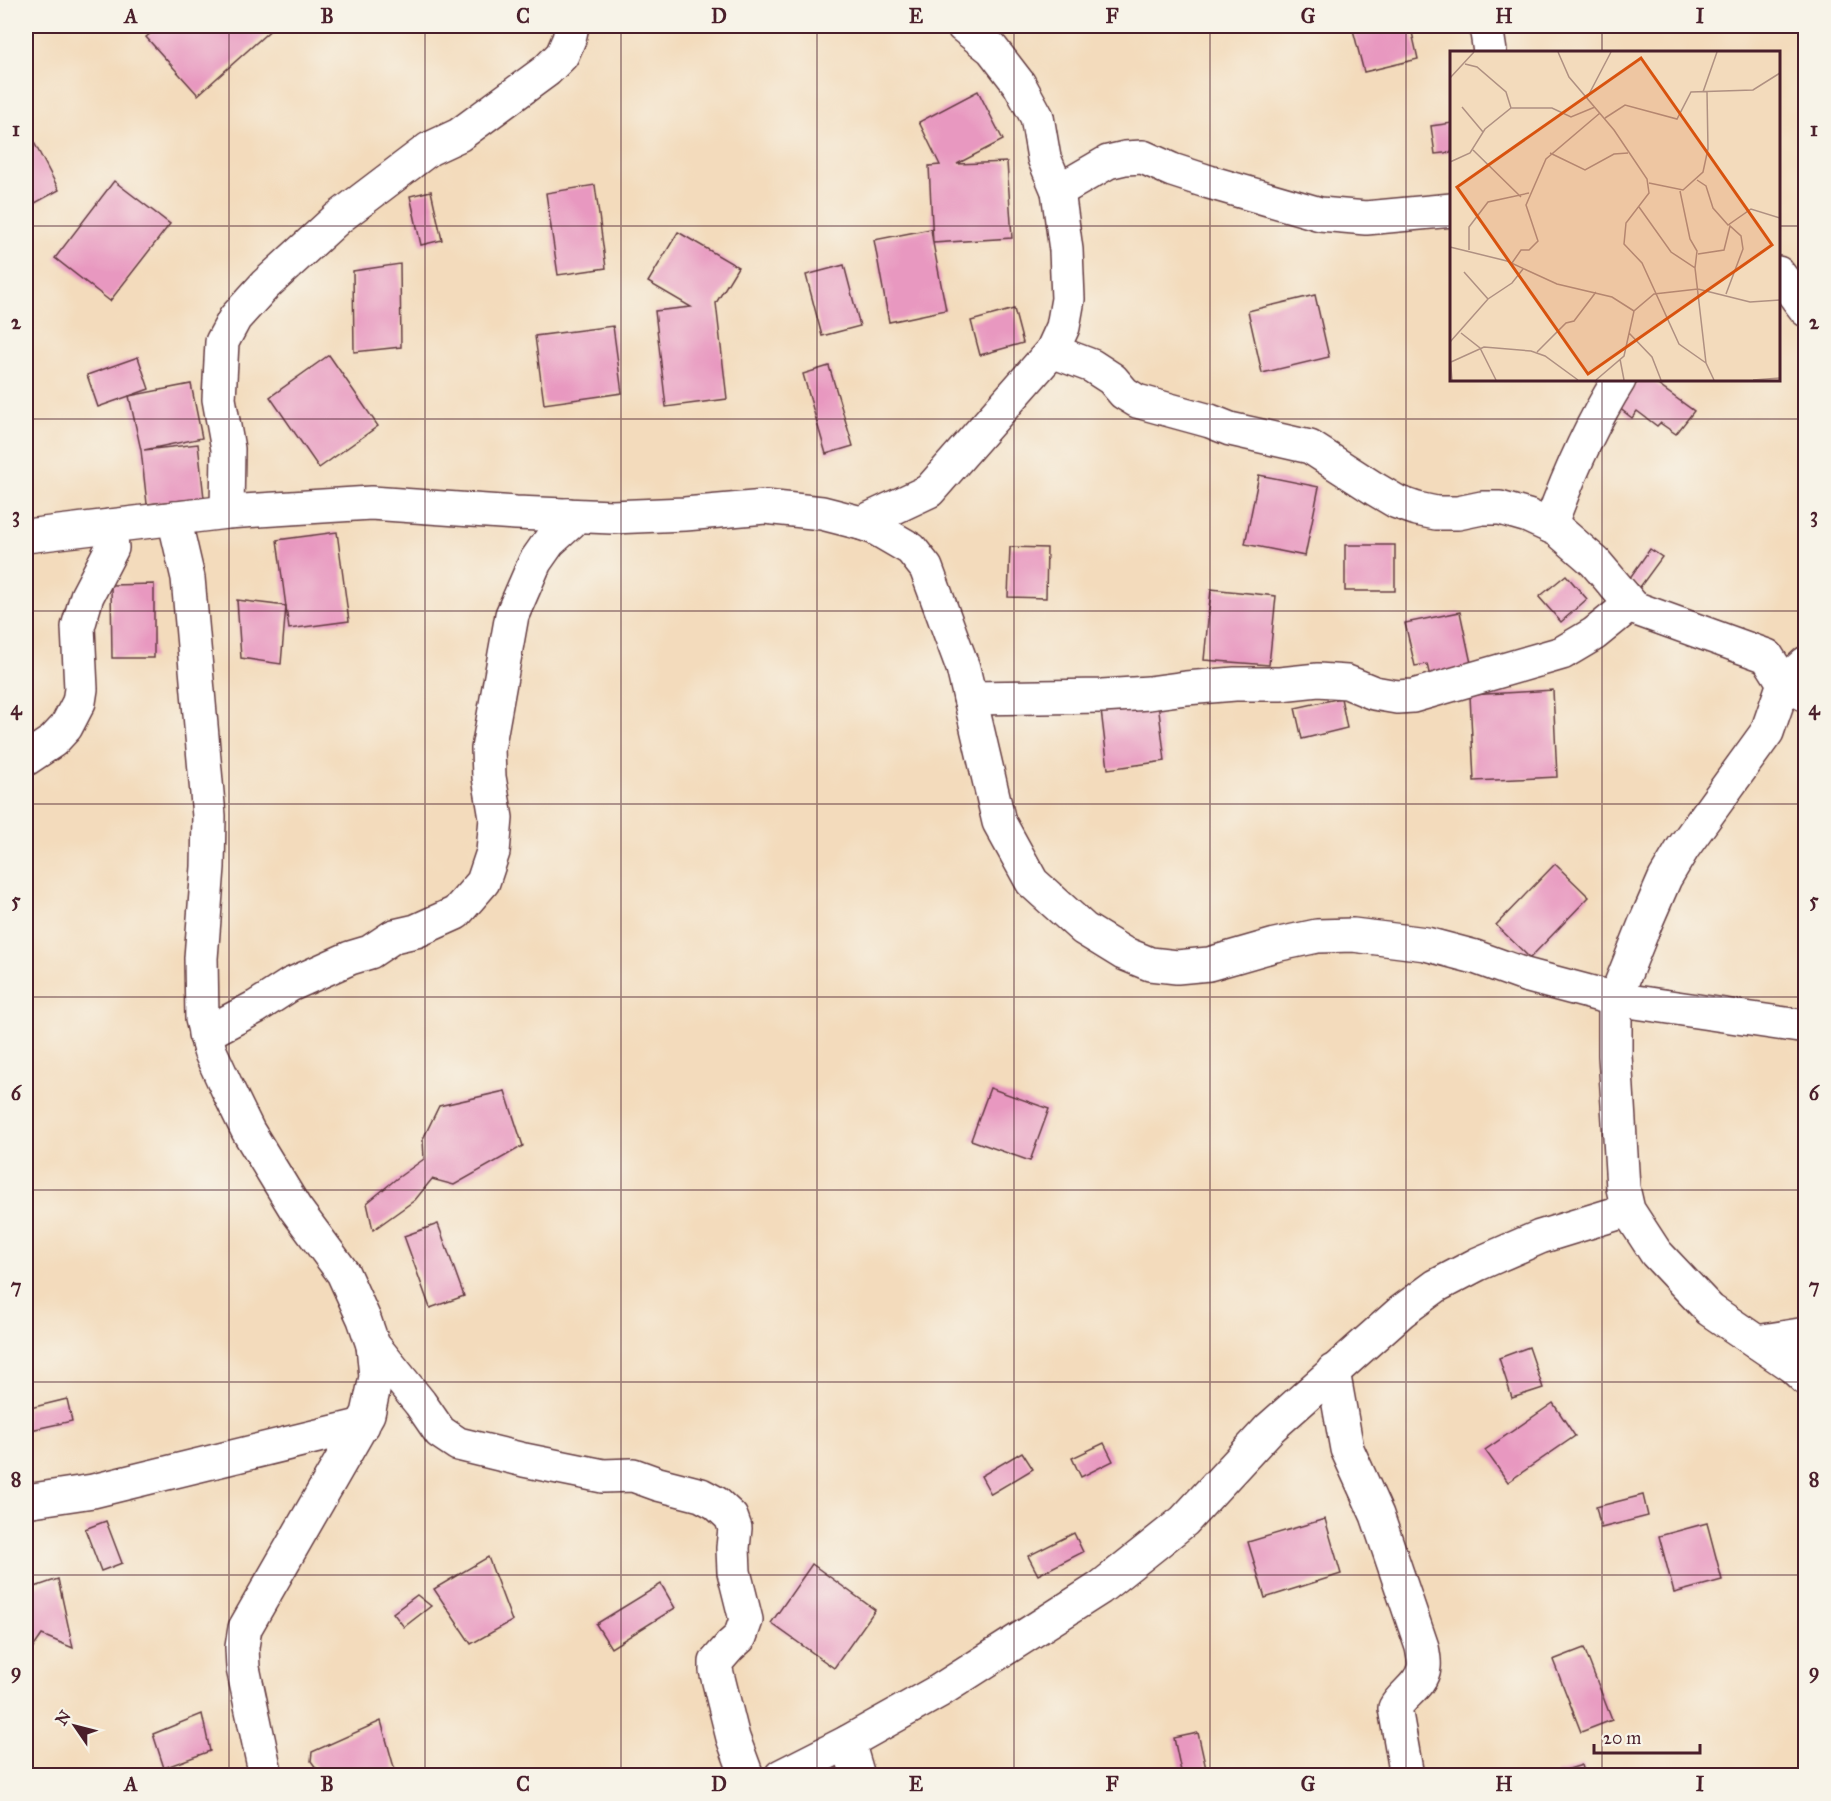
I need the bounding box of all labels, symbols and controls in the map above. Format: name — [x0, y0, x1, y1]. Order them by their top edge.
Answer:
text: A — [122, 4, 138, 28]
text: B — [320, 4, 334, 28]
text: C — [516, 4, 530, 28]
text: D — [711, 4, 727, 28]
text: E — [909, 4, 924, 28]
text: F — [1105, 4, 1119, 28]
text: G — [1301, 4, 1316, 28]
text: H — [1495, 4, 1513, 28]
text: I — [1696, 4, 1705, 28]
inset map — [1450, 51, 1780, 381]
text: 1 — [12, 117, 20, 141]
text: 1 — [1810, 117, 1818, 141]
text: 2 — [11, 310, 22, 334]
text: 2 — [1809, 310, 1820, 334]
text: 3 — [12, 503, 20, 528]
text: 3 — [1810, 503, 1818, 528]
text: 4 — [10, 696, 22, 721]
text: 4 — [1808, 696, 1820, 721]
text: 5 — [11, 888, 21, 912]
text: 5 — [1809, 888, 1819, 912]
text: 6 — [11, 1081, 23, 1105]
text: 6 — [1809, 1081, 1821, 1105]
text: 7 — [11, 1274, 22, 1298]
text: 7 — [1809, 1274, 1820, 1298]
text: 8 — [11, 1467, 21, 1491]
text: 8 — [1809, 1467, 1819, 1491]
text: 9 — [11, 1659, 21, 1684]
text: 9 — [1809, 1659, 1819, 1684]
north arrow — [45, 1696, 105, 1756]
text: N — [51, 1706, 75, 1729]
scale bar — [1594, 1717, 1700, 1755]
text: 20 m — [1603, 1727, 1641, 1749]
text: A — [122, 1772, 138, 1796]
text: B — [320, 1772, 334, 1796]
text: C — [516, 1772, 530, 1796]
text: D — [711, 1772, 727, 1796]
text: E — [909, 1772, 924, 1796]
text: F — [1105, 1772, 1119, 1796]
text: G — [1301, 1772, 1316, 1796]
text: H — [1495, 1772, 1513, 1796]
text: I — [1696, 1772, 1705, 1796]

